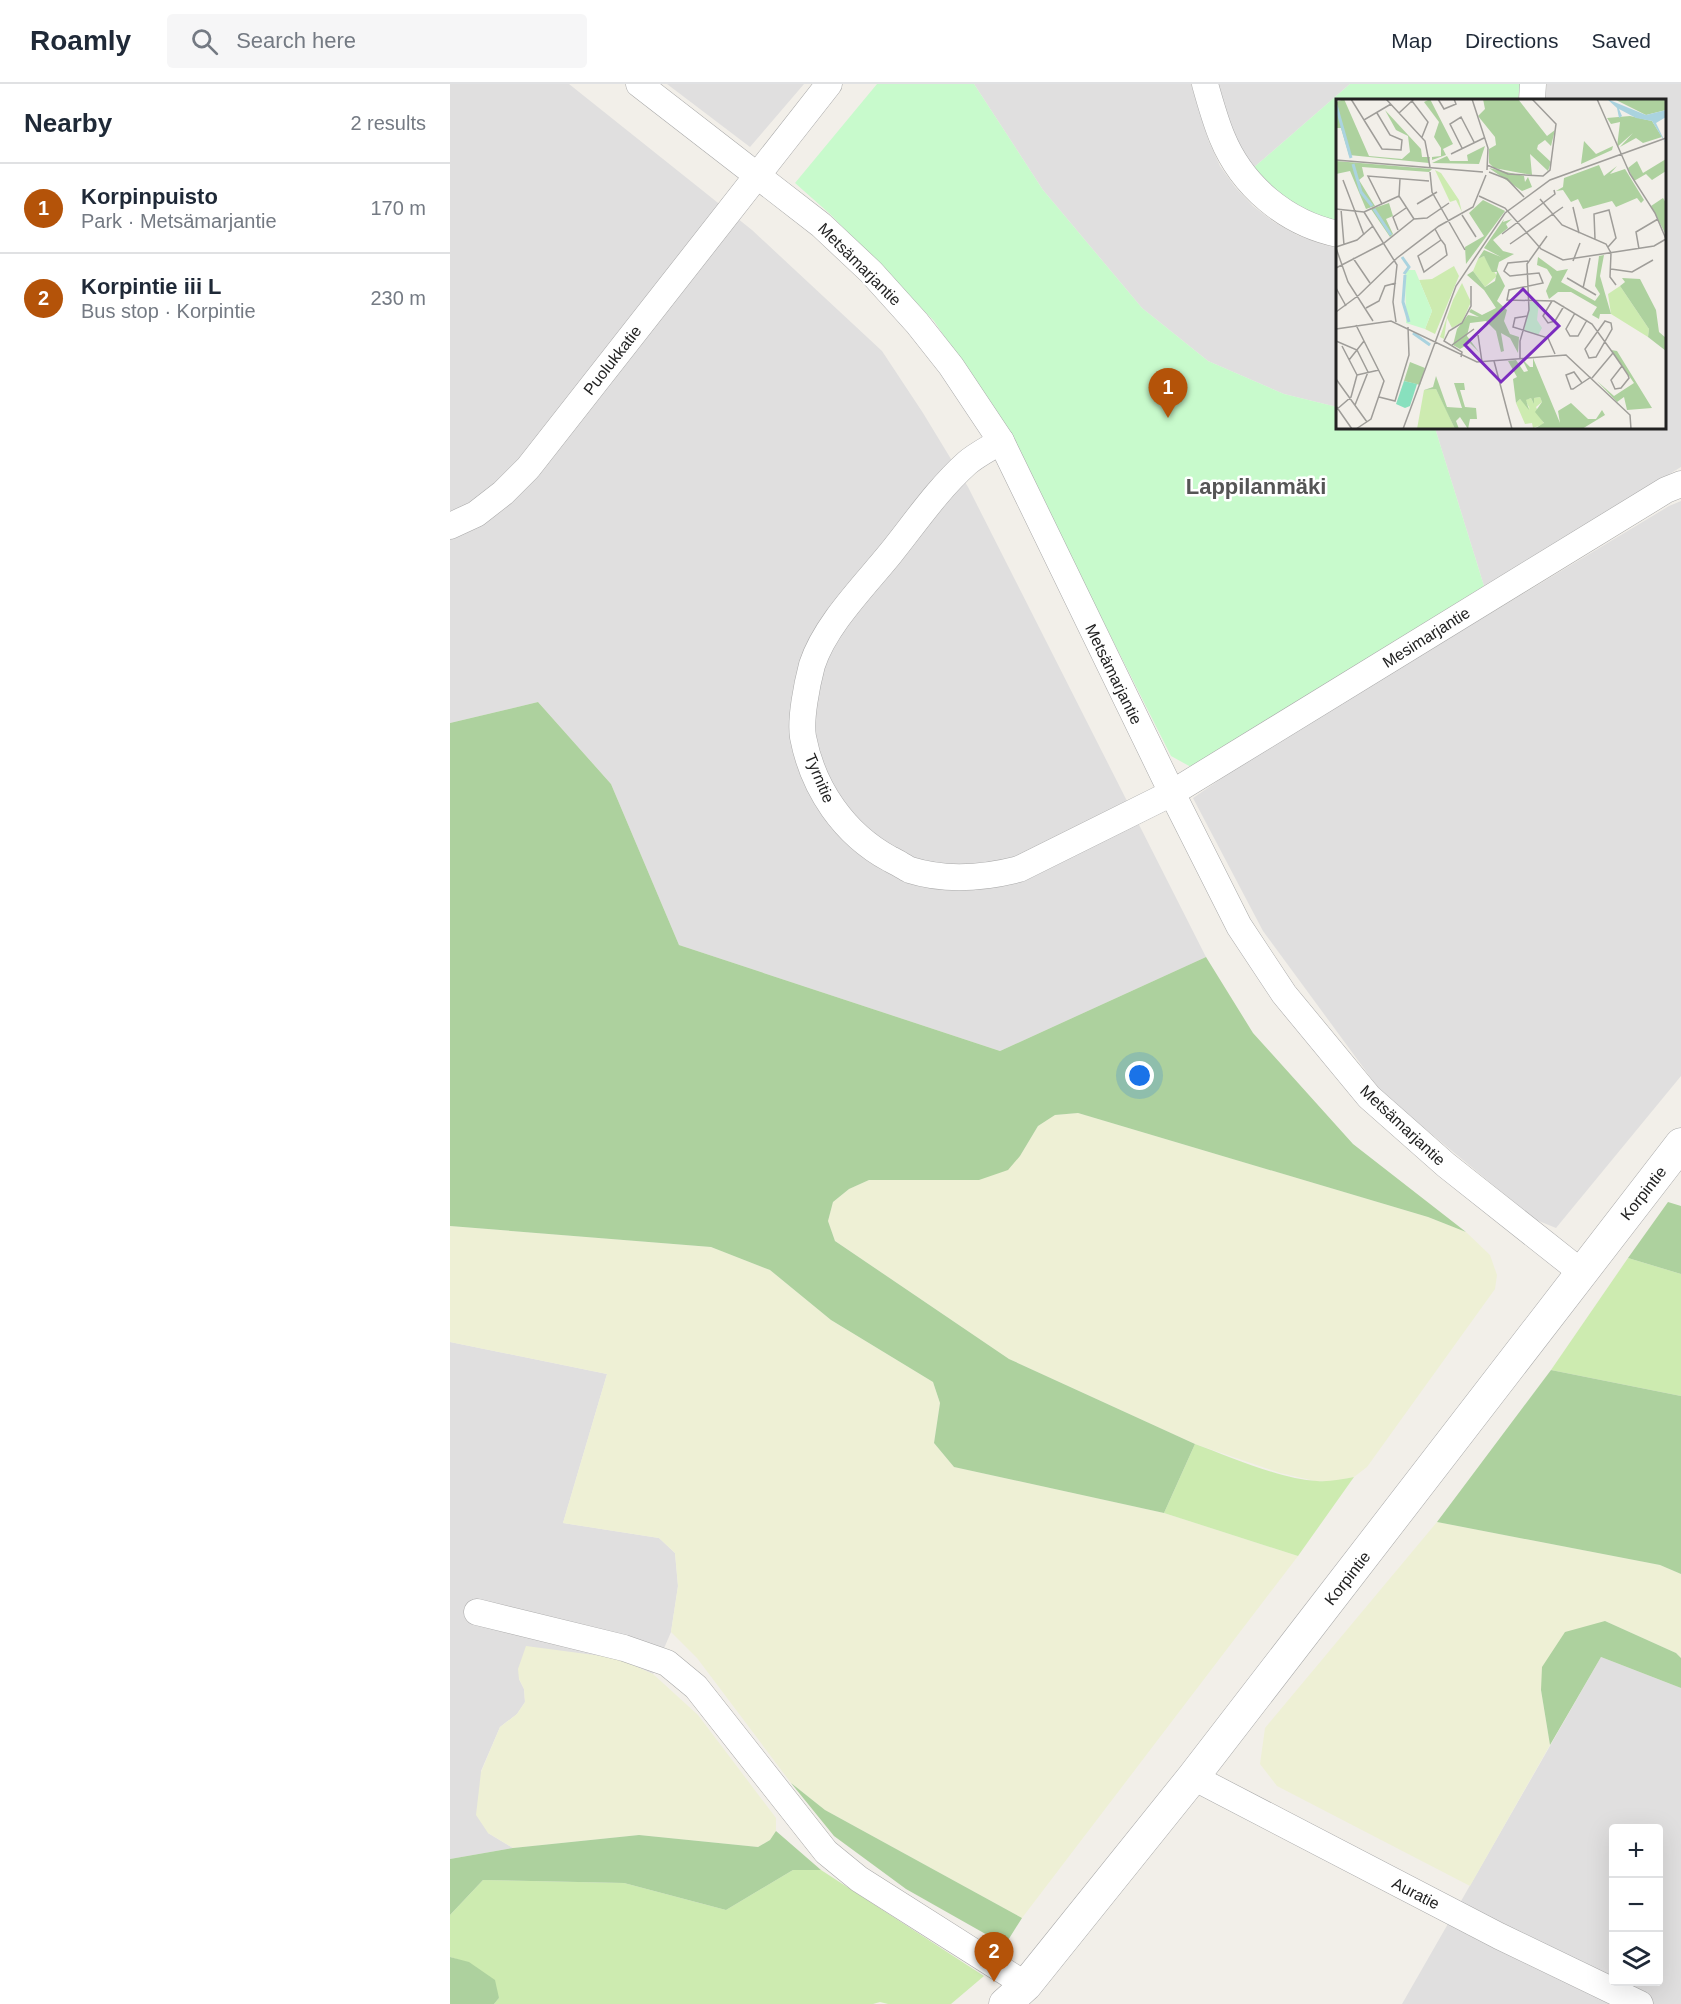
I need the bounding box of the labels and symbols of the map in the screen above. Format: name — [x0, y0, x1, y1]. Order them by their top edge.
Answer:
inset map — [1336, 99, 1666, 429]
street label: Metsämarjantie — [815, 220, 904, 309]
street label: Puolukkatie — [580, 322, 645, 398]
pin: 1 — [1148, 368, 1188, 418]
district label: Lappilanmäki — [1186, 474, 1326, 499]
street label: Mesimarjantie — [1380, 604, 1473, 671]
street label: Metsämarjantie — [1082, 621, 1145, 727]
street label: Tyrnitie — [802, 751, 837, 805]
your location — [1125, 1061, 1154, 1090]
street label: Metsämarjantie — [1357, 1082, 1449, 1169]
street label: Korpintie — [1617, 1163, 1670, 1223]
street label: Korpintie — [1321, 1548, 1374, 1608]
street label: Auratie — [1389, 1874, 1442, 1913]
pin: 2 — [974, 1932, 1014, 1982]

